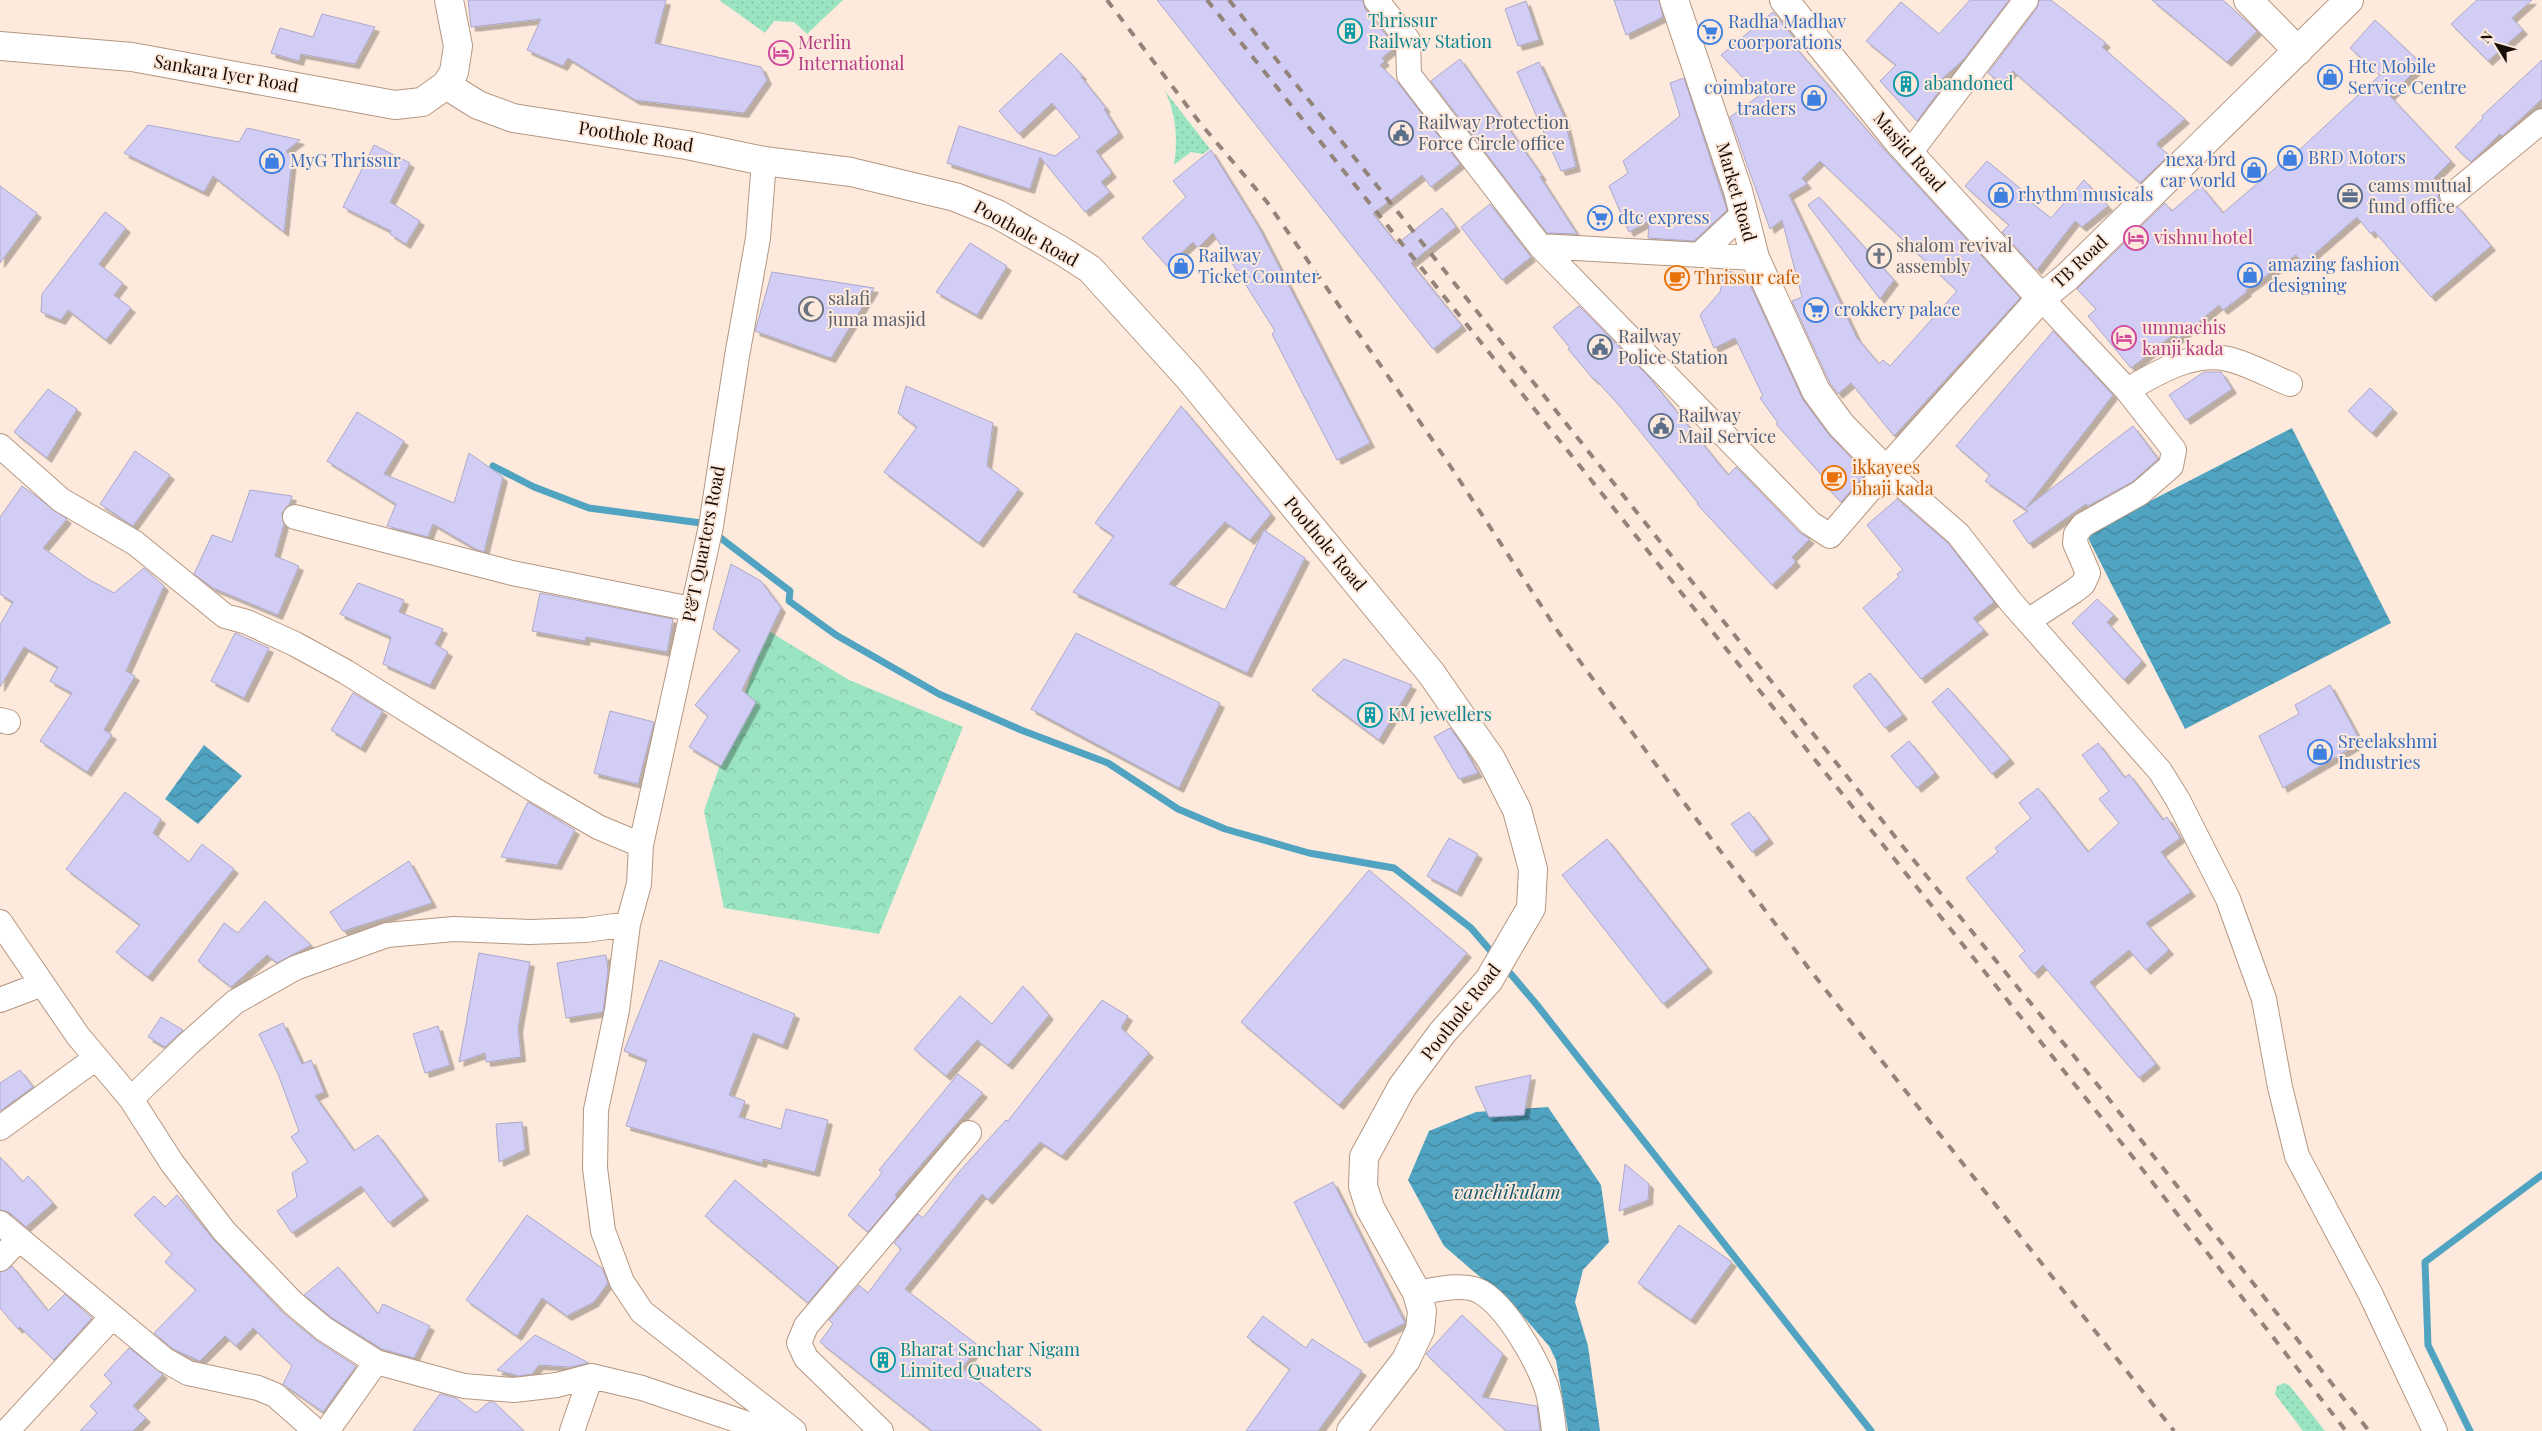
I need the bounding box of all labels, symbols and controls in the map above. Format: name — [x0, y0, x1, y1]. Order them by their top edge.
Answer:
place label: Thrissur Railway Station — [1368, 8, 1492, 53]
place label: Radha Madhav coorporations — [1728, 9, 1846, 54]
building icon: Thrissur Railway Station — [1337, 18, 1363, 44]
supermarket icon: Radha Madhav coorporations — [1697, 19, 1723, 45]
north arrow — [2472, 20, 2522, 70]
text: N — [2476, 27, 2497, 47]
place label: Merlin International — [798, 30, 904, 75]
hotel icon: Merlin International — [768, 40, 794, 66]
street label: Sankara Iyer Road — [152, 48, 301, 98]
place label: Htc Mobile Service Centre — [2348, 54, 2467, 99]
shop icon: Htc Mobile Service Centre — [2317, 64, 2343, 90]
building icon: abandoned — [1893, 71, 1919, 97]
place label: abandoned — [1924, 71, 2014, 95]
place label: coimbatore traders — [1704, 75, 1796, 120]
shop icon: coimbatore traders — [1801, 85, 1827, 111]
street label: Masjid Road — [1868, 106, 1951, 197]
place label: Railway Protection Force Circle office — [1418, 110, 1570, 155]
street label: Poothole Road — [577, 115, 696, 157]
public building icon: Railway Protection Force Circle office — [1388, 120, 1414, 146]
street label: Market Road — [1711, 139, 1763, 245]
shop icon: BRD Motors — [2277, 145, 2303, 171]
place label: BRD Motors — [2308, 145, 2406, 169]
place label: nexa brd car world — [2160, 147, 2237, 192]
shop icon: MyG Thrissur — [259, 148, 285, 174]
place label: MyG Thrissur — [290, 148, 401, 172]
shop icon: nexa brd car world — [2241, 157, 2267, 183]
place label: cams mutual fund office — [2368, 173, 2472, 218]
shop icon: rhythm musicals — [1988, 182, 2014, 208]
place label: rhythm musicals — [2018, 182, 2153, 206]
office icon: cams mutual fund office — [2337, 183, 2363, 209]
street label: Poothole Road — [970, 194, 1084, 272]
supermarket icon: dtc express — [1587, 205, 1613, 231]
place label: dtc express — [1618, 205, 1710, 229]
hotel icon: vishnu hotel — [2123, 225, 2149, 251]
place label: vishnu hotel — [2153, 225, 2253, 249]
street label: TB Road — [2046, 229, 2113, 293]
place label: shalom revival assembly — [1896, 233, 2012, 278]
place label: Railway Ticket Counter — [1198, 243, 1319, 288]
church icon: shalom revival assembly — [1866, 243, 1892, 269]
place label: amazing fashion designing — [2268, 252, 2400, 297]
shop icon: Railway Ticket Counter — [1168, 253, 1194, 279]
shop icon: amazing fashion designing — [2237, 262, 2263, 288]
cafe icon: Thrissur cafe — [1664, 265, 1690, 291]
place label: Thrissur cafe — [1694, 265, 1800, 289]
place label: salafi juma masjid — [827, 286, 927, 331]
mosque icon: salafi juma masjid — [798, 296, 824, 322]
supermarket icon: crokkery palace — [1803, 297, 1829, 323]
place label: crokkery palace — [1834, 297, 1960, 321]
place label: ummachis kanji kada — [2142, 315, 2226, 360]
place label: Railway Police Station — [1618, 324, 1728, 369]
hotel icon: ummachis kanji kada — [2111, 325, 2137, 351]
public building icon: Railway Police Station — [1587, 334, 1613, 360]
place label: Railway Mail Service — [1678, 403, 1776, 448]
public building icon: Railway Mail Service — [1648, 413, 1674, 439]
place label: ikkayees bhaji kada — [1852, 455, 1934, 500]
street label: P&T Quarters Road — [676, 463, 730, 624]
cafe icon: ikkayees bhaji kada — [1821, 465, 1847, 491]
street label: Poothole Road — [1279, 491, 1373, 596]
building icon: KM jewellers — [1357, 702, 1383, 728]
place label: KM jewellers — [1388, 702, 1492, 726]
place label: Sreelakshmi Industries — [2338, 729, 2438, 774]
shop icon: Sreelakshmi Industries — [2307, 739, 2333, 765]
street label: Poothole Road — [1415, 958, 1506, 1065]
water label: vanchikulam — [1453, 1178, 1561, 1204]
place label: Bharat Sanchar Nigam Limited Quaters — [900, 1337, 1080, 1382]
building icon: Bharat Sanchar Nigam Limited Quaters — [870, 1347, 896, 1373]

